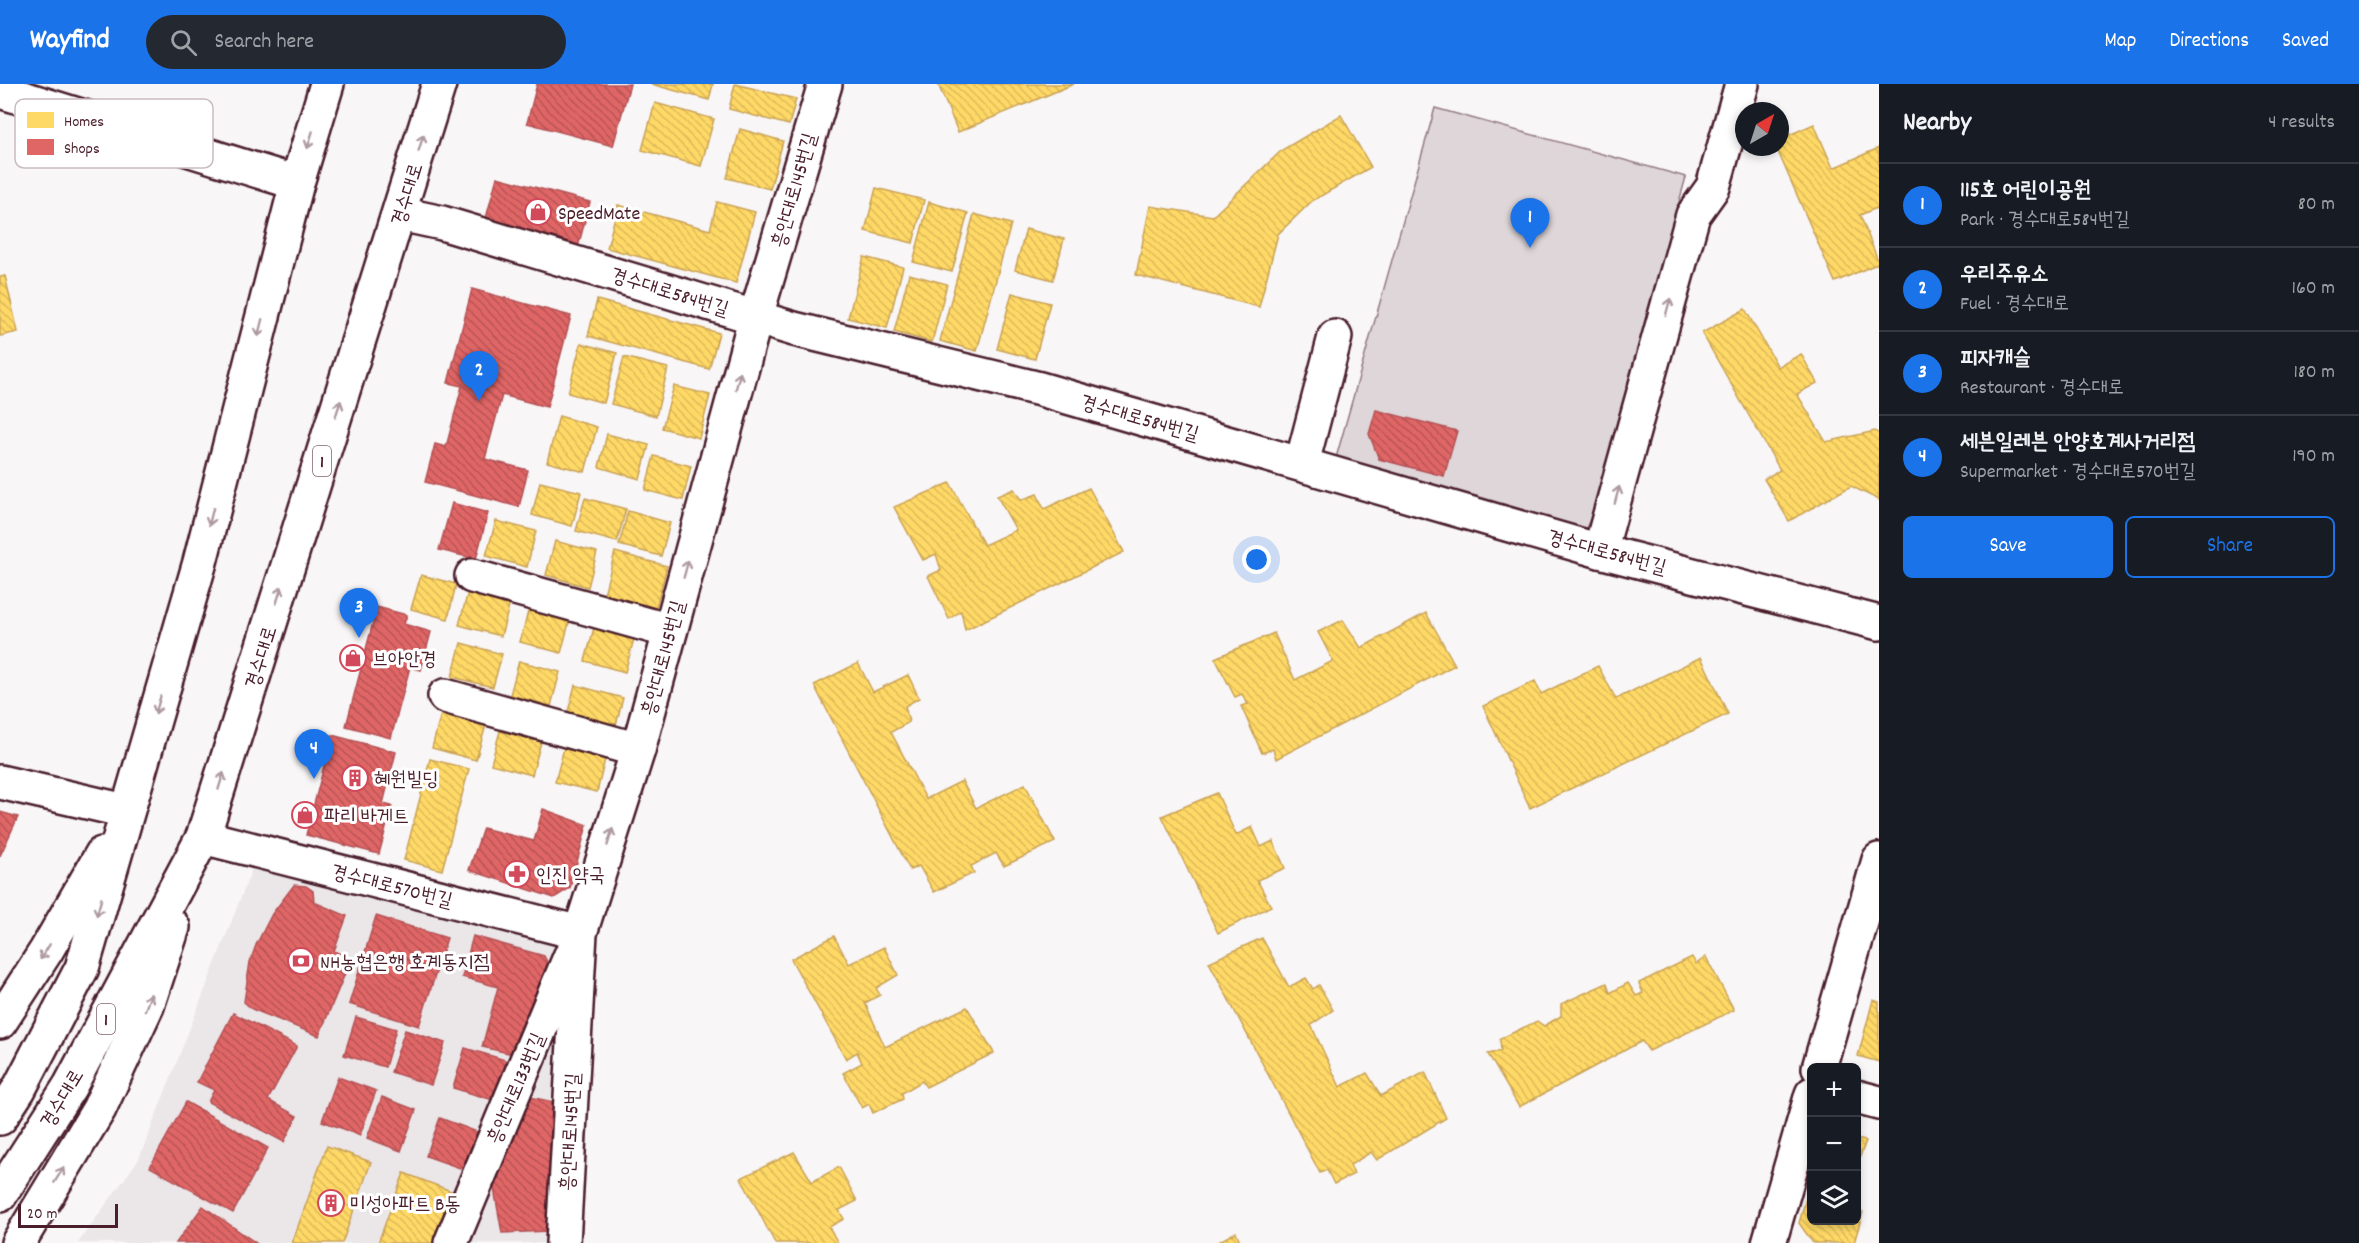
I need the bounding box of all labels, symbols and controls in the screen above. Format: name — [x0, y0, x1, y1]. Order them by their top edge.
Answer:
search box — [146, 15, 566, 69]
text: Wayfind — [30, 22, 110, 62]
icon: search — [167, 26, 200, 59]
text: Search here — [215, 27, 314, 58]
text: Map — [2105, 27, 2136, 57]
text: Directions — [2169, 27, 2249, 57]
text: Saved — [2282, 27, 2329, 57]
legend — [15, 99, 213, 168]
north arrow — [1735, 102, 1789, 156]
text: Nearby — [1903, 105, 1971, 142]
text: 4 results — [2268, 109, 2335, 137]
text: Homes — [64, 111, 104, 134]
one-way arrow — [304, 130, 315, 149]
street label: 흥안대로145번길 — [766, 130, 826, 252]
one-way arrow — [416, 134, 427, 153]
text: Shops — [64, 138, 100, 161]
street label: 경수대로 — [386, 160, 432, 230]
text: 115호 어린이공원 — [1960, 176, 2091, 207]
text: 1 — [1920, 191, 1925, 219]
text: 80 m — [2298, 191, 2335, 219]
shop icon: SpeedMate — [523, 197, 553, 227]
pin: 1 — [1510, 198, 1550, 248]
place label: SpeedMate — [558, 201, 640, 229]
text: Park · 경수대로584번길 — [1960, 207, 2130, 235]
text: 우리주유소 — [1960, 260, 2049, 291]
street label: 경수대로584번길 — [607, 263, 732, 325]
text: 2 — [1918, 275, 1927, 303]
text: 160 m — [2292, 275, 2335, 303]
text: Fuel · 경수대로 — [1960, 291, 2069, 319]
one-way arrow — [1663, 298, 1674, 317]
one-way arrow — [253, 319, 265, 338]
text: 피자캐슬 — [1960, 344, 2031, 375]
pin: 2 — [460, 352, 498, 401]
text: 3 — [1918, 359, 1927, 387]
text: 180 m — [2293, 359, 2335, 387]
one-way arrow — [733, 372, 744, 391]
text: Restaurant · 경수대로 — [1960, 375, 2124, 403]
street label: 경수대로584번길 — [1077, 390, 1202, 450]
one-way arrow — [333, 400, 344, 419]
text: 세븐일레븐 안양호계사거리점 — [1960, 428, 2195, 459]
text: 4 — [1918, 443, 1927, 471]
text: 190 m — [2292, 443, 2335, 471]
road number: 1 — [313, 446, 331, 476]
text: Supermarket · 경수대로570번길 — [1960, 459, 2196, 487]
one-way arrow — [1612, 486, 1623, 505]
one-way arrow — [205, 507, 217, 526]
button: Save — [1903, 516, 2113, 578]
button: Share — [2125, 516, 2335, 578]
street label: 경수대로584번길 — [1544, 525, 1669, 583]
your location — [1242, 545, 1271, 574]
one-way arrow — [681, 560, 693, 579]
one-way arrow — [274, 586, 285, 605]
pin: 3 — [340, 588, 378, 638]
street label: 흥안대로145번길 — [636, 598, 694, 720]
street label: 경수대로 — [240, 623, 286, 693]
shop icon: 브아안경 — [338, 643, 368, 673]
place label: 브아안경 — [372, 647, 436, 675]
one-way arrow — [152, 695, 163, 714]
pin: 4 — [294, 730, 334, 779]
building icon: 혜원빌딩 — [340, 763, 370, 793]
place label: 혜원빌딩 — [374, 767, 438, 795]
one-way arrow — [216, 772, 227, 791]
shop icon: 파리 바게트 — [290, 800, 320, 830]
place label: 파리 바게트 — [324, 804, 409, 832]
one-way arrow — [606, 828, 617, 847]
street label: 경수대로570번길 — [328, 859, 455, 917]
pharmacy icon: 인진 약국 — [502, 859, 532, 889]
place label: 인진 약국 — [536, 863, 605, 891]
one-way arrow — [93, 898, 104, 917]
one-way arrow — [38, 943, 50, 960]
bank icon: NH농협은행 호계동지점 — [286, 946, 316, 976]
place label: NH농협은행 호계동지점 — [320, 950, 490, 978]
one-way arrow — [144, 993, 155, 1012]
road number: 1 — [97, 1004, 115, 1034]
street label: 흥안대로133번길 — [482, 1029, 554, 1149]
map controls — [1807, 1063, 1861, 1225]
button: + — [1807, 1063, 1861, 1117]
street label: 경수대로 — [35, 1065, 92, 1134]
street label: 흥안대로145번길 — [555, 1072, 589, 1192]
button: − — [1807, 1117, 1861, 1171]
one-way arrow — [54, 1167, 66, 1184]
button: layers — [1807, 1171, 1861, 1225]
building icon: 미성아파트 B동 — [316, 1188, 346, 1218]
place label: 미성아파트 B동 — [350, 1192, 461, 1220]
scale bar — [18, 1201, 118, 1228]
text: 20 m — [27, 1203, 57, 1226]

